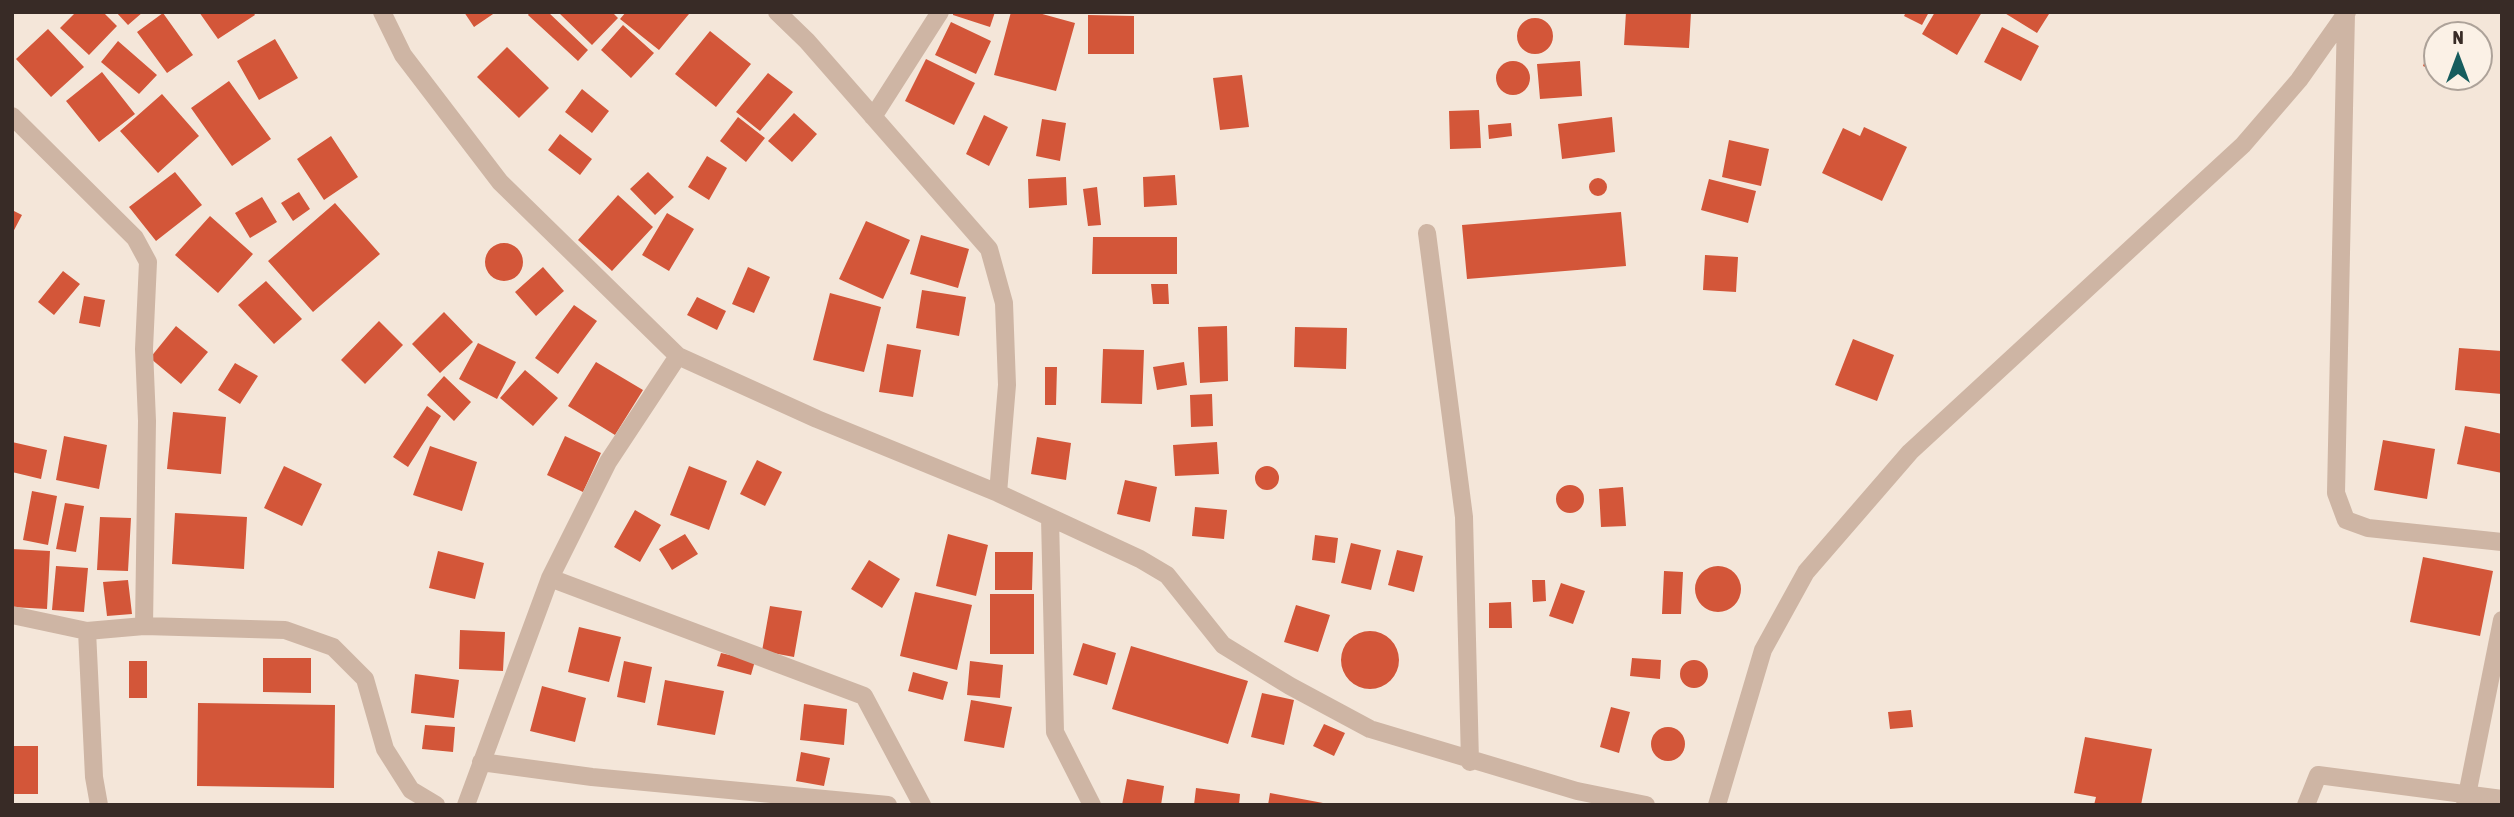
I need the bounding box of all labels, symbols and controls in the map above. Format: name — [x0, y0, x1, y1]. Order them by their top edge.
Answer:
north arrow — [2423, 21, 2493, 91]
text: N — [2452, 26, 2464, 48]

